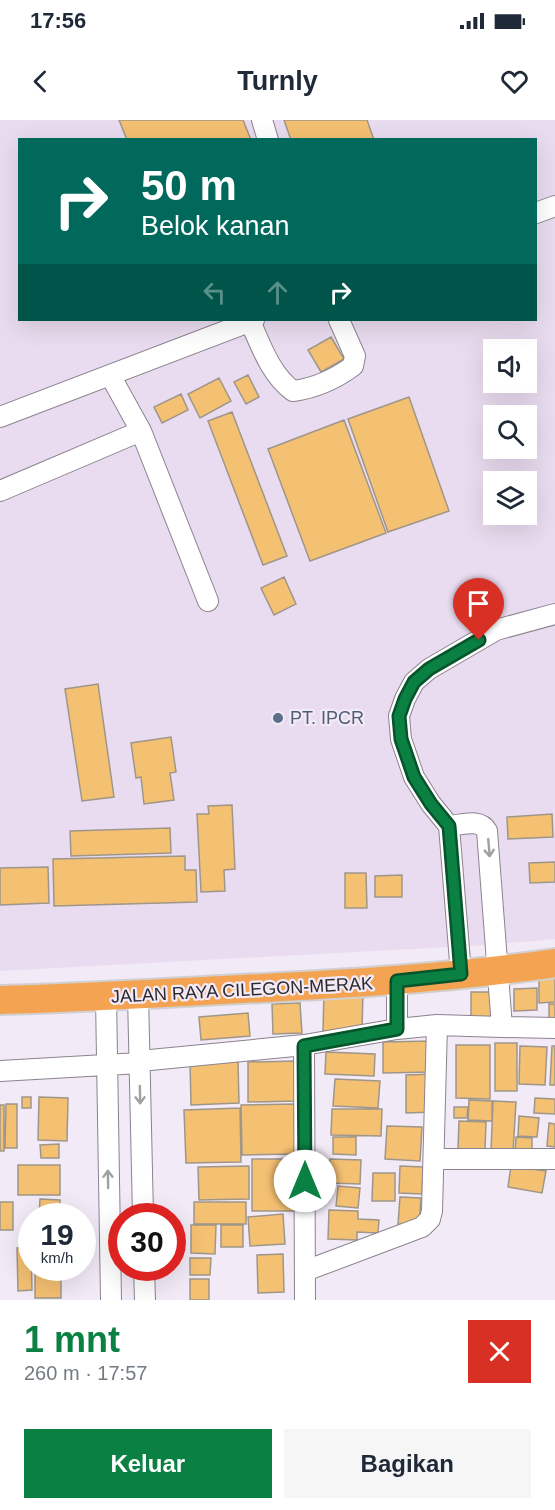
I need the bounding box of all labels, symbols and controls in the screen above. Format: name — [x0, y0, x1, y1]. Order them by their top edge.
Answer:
text: 17:56 — [30, 8, 86, 33]
icon: back — [24, 65, 57, 98]
icon: heart — [498, 65, 531, 98]
text: Turnly — [237, 66, 318, 96]
icon: right — [42, 162, 120, 240]
text: 50 m — [141, 162, 237, 209]
text: Belok kanan — [141, 211, 290, 241]
icon: left — [198, 276, 231, 309]
icon: ahead — [261, 276, 294, 309]
icon: right — [324, 276, 357, 309]
map controls — [483, 339, 537, 525]
button: sound — [483, 339, 537, 393]
button: search — [483, 405, 537, 459]
button: layers — [483, 471, 537, 525]
pin — [453, 578, 504, 640]
icon: arrive — [462, 587, 495, 620]
place label: PT. IPCR — [290, 708, 364, 728]
marker: PT. IPCR — [271, 711, 285, 725]
one-way arrow — [484, 838, 495, 857]
street label: JALAN RAYA CILEGON-MERAK — [110, 973, 374, 1007]
one-way arrow — [135, 1085, 146, 1105]
position arrow — [273, 1149, 337, 1213]
one-way arrow — [103, 1169, 114, 1189]
speed limit sign: 30 — [108, 1203, 186, 1281]
text: 19 — [40, 1218, 74, 1251]
text: km/h — [41, 1249, 73, 1266]
text: 1 mnt — [24, 1319, 120, 1360]
button: close — [468, 1320, 531, 1383]
text: 260 m · 17:57 — [24, 1362, 147, 1384]
button: Keluar — [24, 1429, 272, 1498]
button: Bagikan — [284, 1429, 531, 1498]

